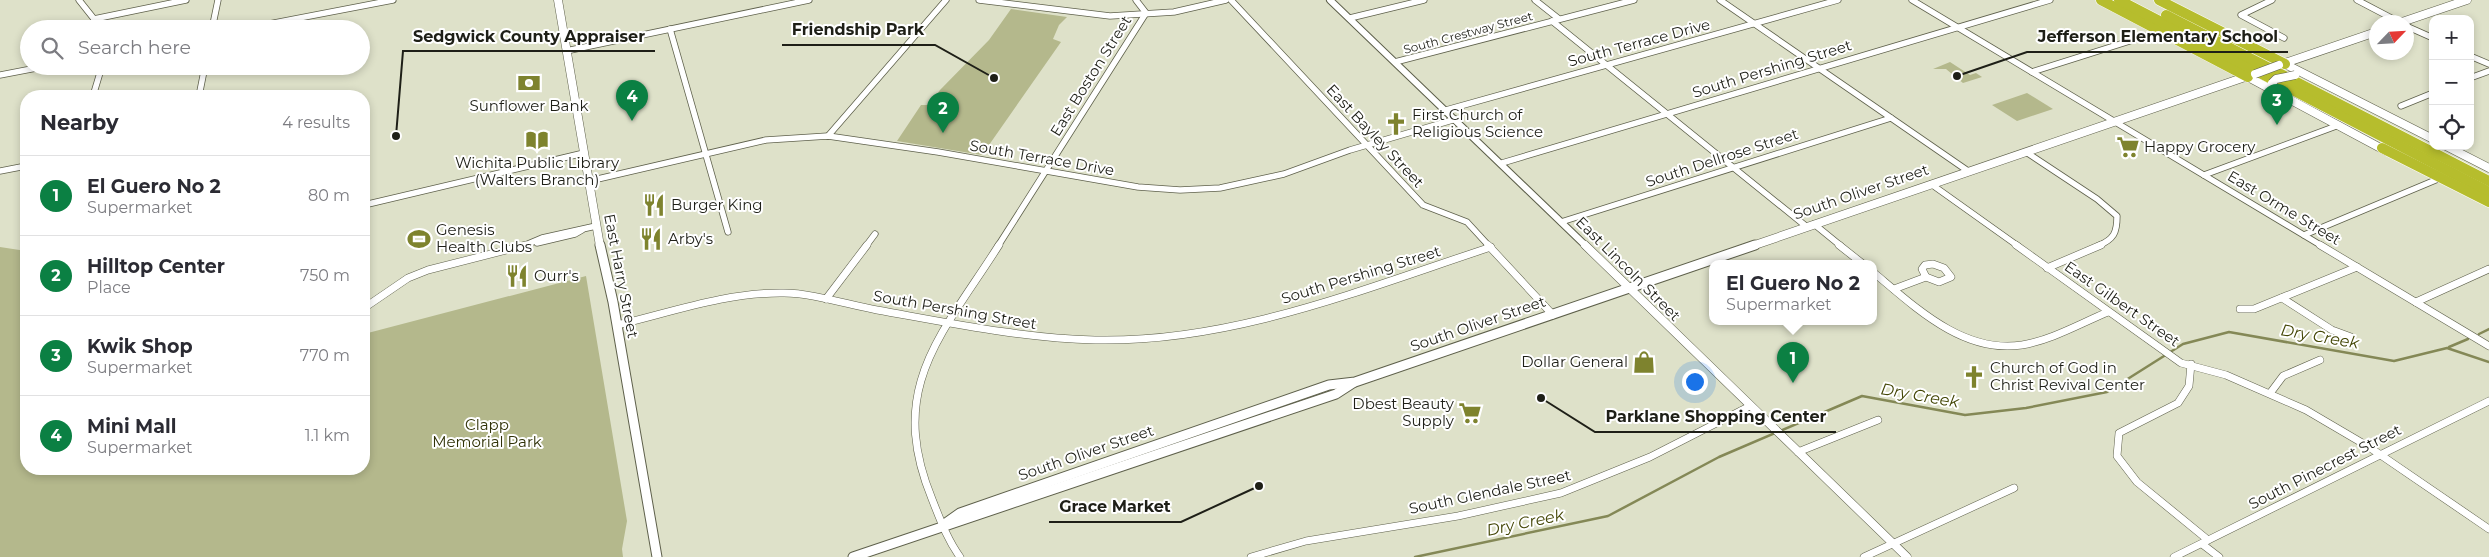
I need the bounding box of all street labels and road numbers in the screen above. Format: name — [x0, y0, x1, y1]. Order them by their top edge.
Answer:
street label: South Crestway Street — [1402, 8, 1534, 57]
street label: East Boston Street — [1046, 12, 1135, 140]
street label: South Terrace Drive — [1566, 14, 1712, 71]
street label: South Pershing Street — [1690, 35, 1854, 102]
street label: East Bayley Street — [1323, 80, 1428, 191]
street label: South Dellrose Street — [1643, 124, 1801, 191]
street label: South Terrace Drive — [968, 135, 1116, 180]
street label: South Oliver Street — [1791, 159, 1931, 224]
street label: East Orme Street — [2224, 166, 2344, 249]
street label: East Harry Street — [600, 212, 643, 340]
street label: East Lincoln Street — [1572, 212, 1685, 325]
street label: South Pershing Street — [1279, 241, 1443, 308]
street label: East Gilbert Street — [2061, 257, 2184, 351]
street label: South Pershing Street — [872, 286, 1038, 333]
street label: South Oliver Street — [1408, 291, 1548, 356]
street label: South Oliver Street — [1016, 420, 1156, 485]
street label: South Pinecrest Street — [2245, 420, 2404, 513]
street label: South Glendale Street — [1407, 465, 1573, 518]

